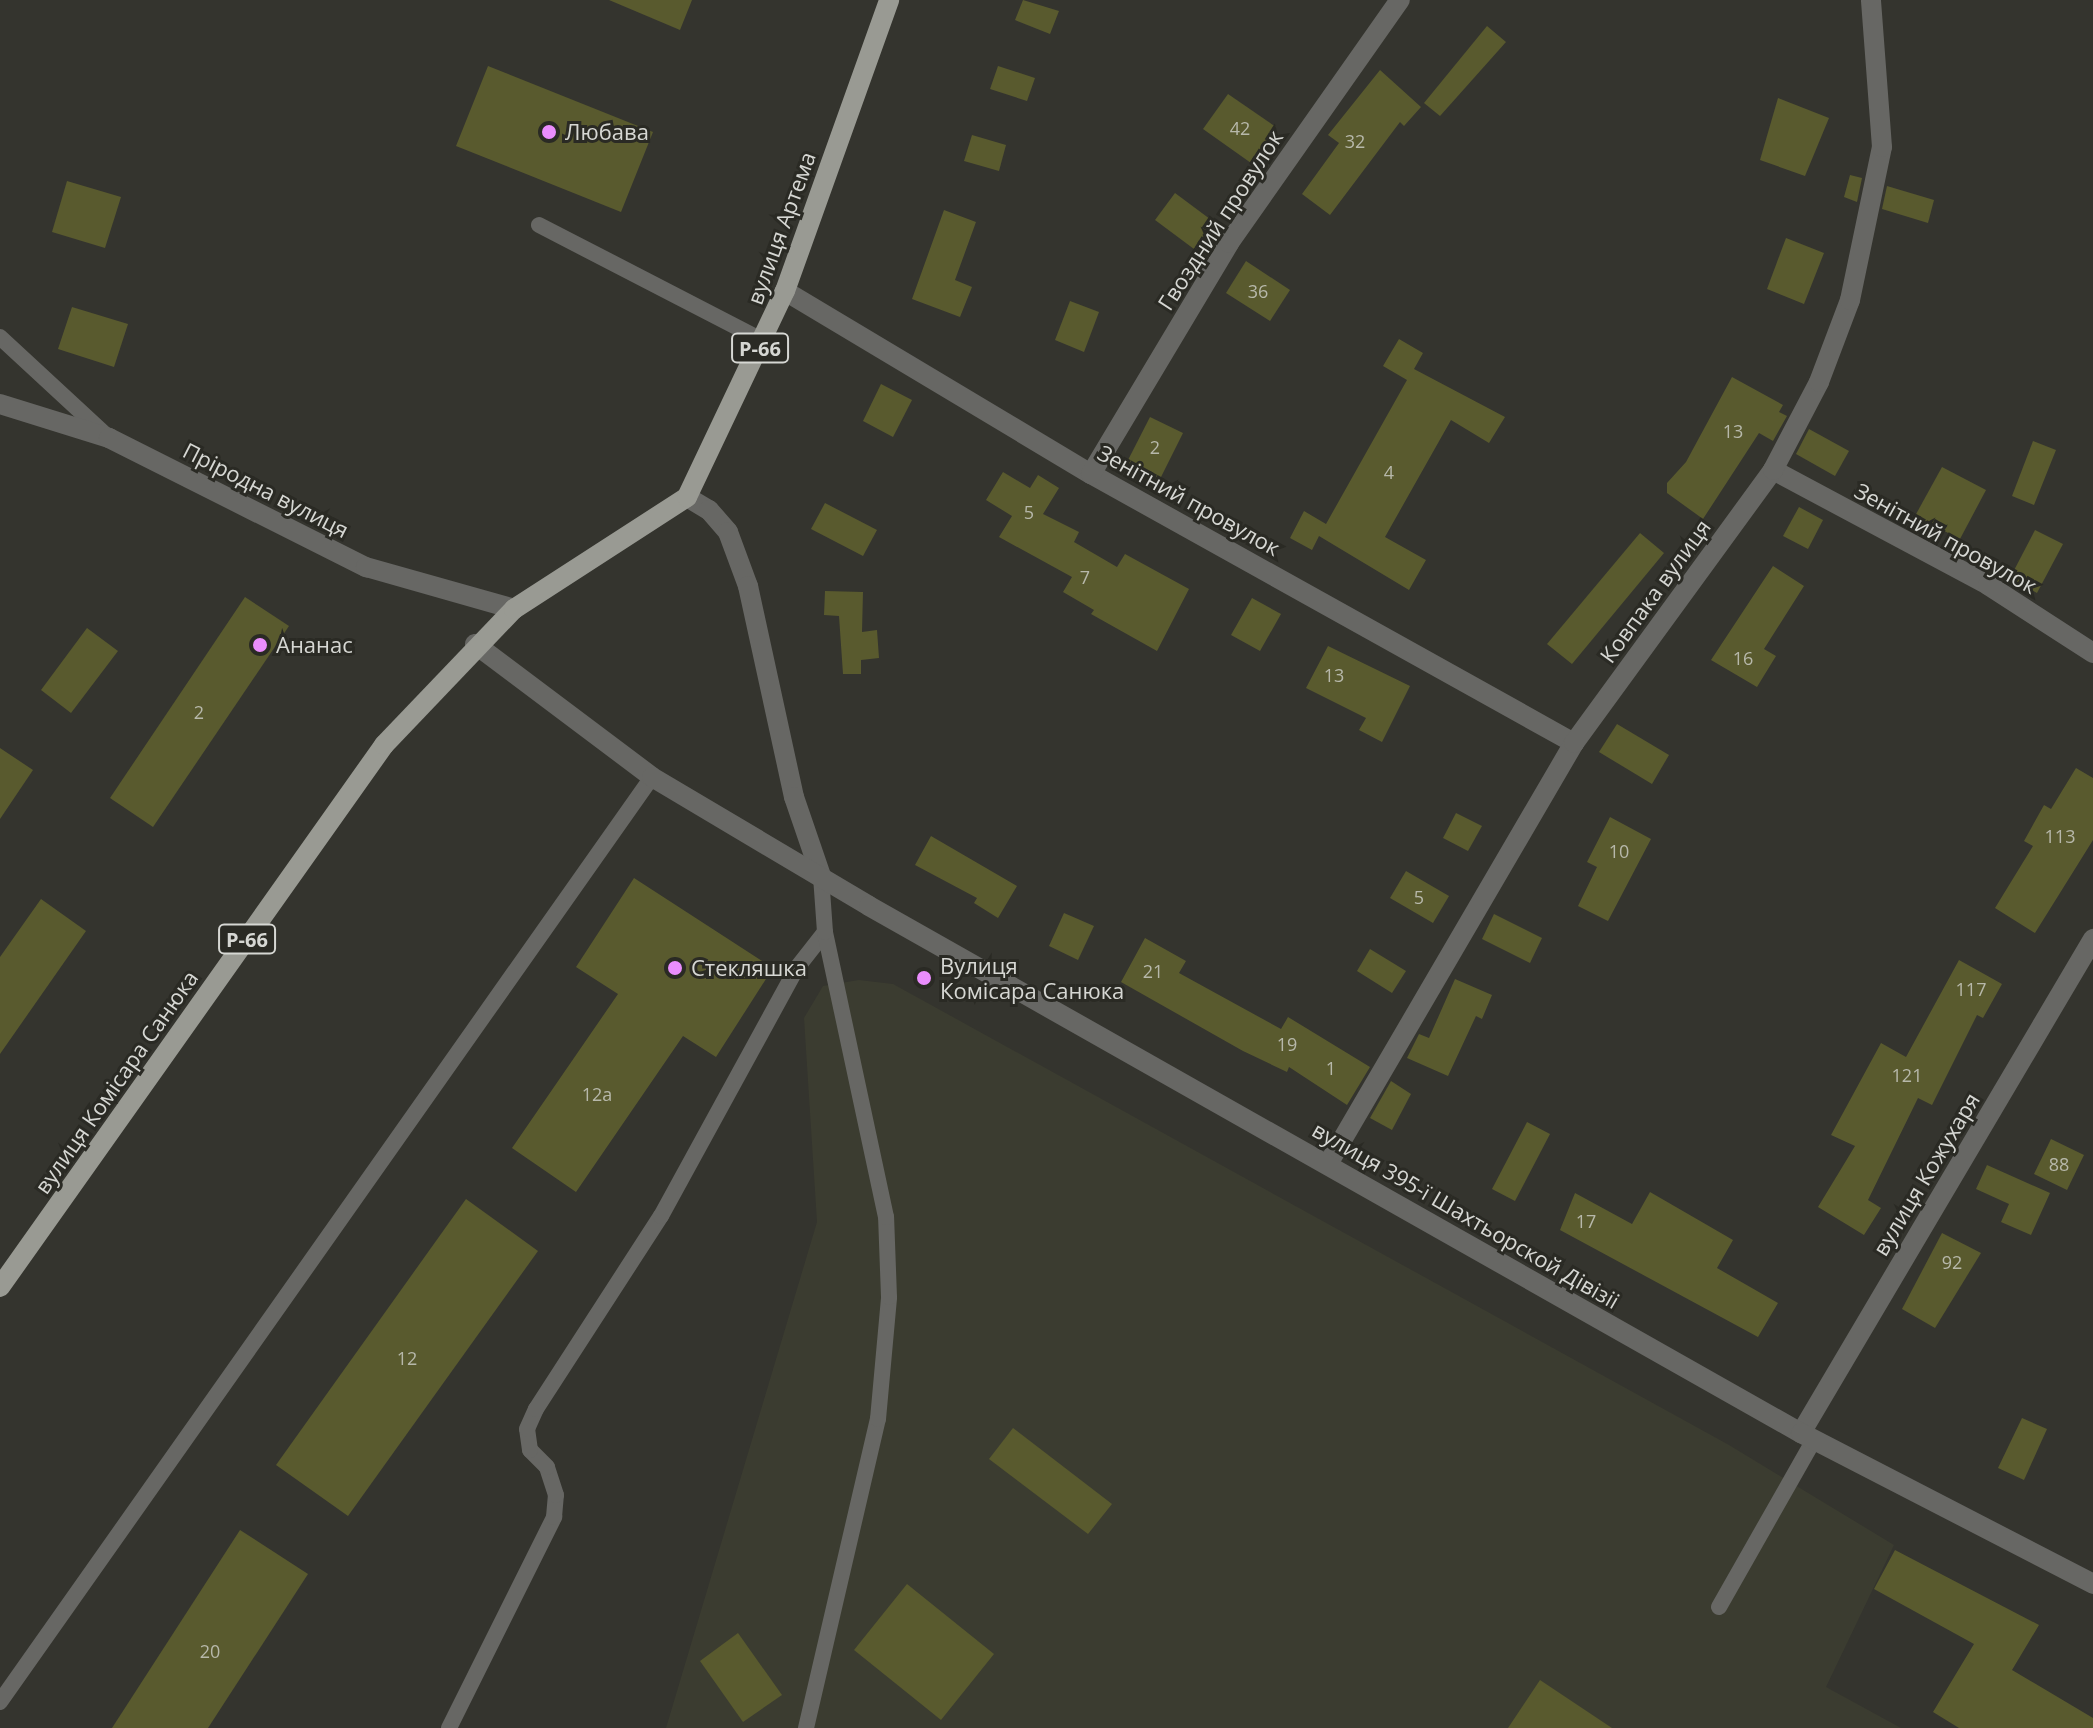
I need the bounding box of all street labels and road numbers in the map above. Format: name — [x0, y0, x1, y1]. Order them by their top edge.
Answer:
street label: Гвоздний провулок — [1152, 125, 1288, 315]
street label: вулиця Артема — [741, 148, 821, 308]
road number: Р-66 — [730, 332, 790, 364]
street label: Пріродна вулиця — [179, 437, 353, 543]
street label: Зенітний провулок — [1093, 439, 1285, 561]
street label: Зенітний провулок — [1850, 477, 2042, 599]
street label: Ковпака вулиця — [1594, 514, 1716, 668]
road number: Р-66 — [217, 923, 277, 955]
street label: вулиця Комісара Санюка — [29, 965, 203, 1199]
street label: вулиця Кожухаря — [1867, 1088, 1985, 1260]
street label: вулиця 395-ї Шахтьорской Дівізіі — [1308, 1116, 1624, 1314]

